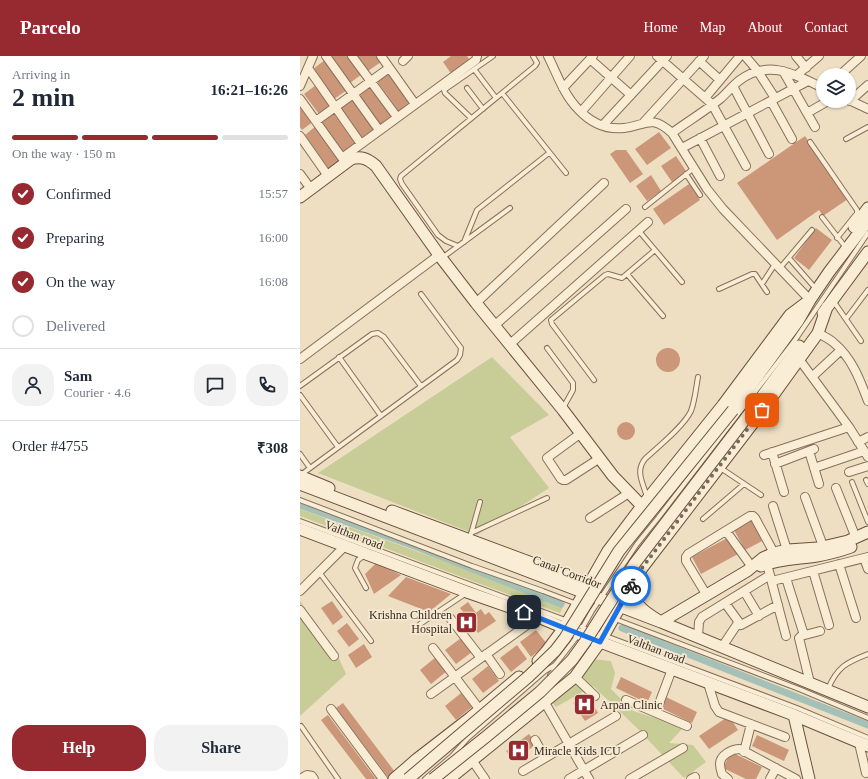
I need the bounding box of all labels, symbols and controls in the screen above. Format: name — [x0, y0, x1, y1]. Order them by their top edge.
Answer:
text: Parcelo — [20, 17, 81, 38]
text: Home — [644, 20, 678, 35]
text: Map — [700, 20, 725, 35]
text: About — [747, 20, 782, 35]
text: Contact — [804, 20, 848, 35]
text: Arriving in — [12, 67, 70, 82]
map controls — [816, 68, 856, 108]
button: layers — [816, 68, 856, 108]
text: 16:21–16:26 — [211, 82, 288, 98]
text: 2 min — [12, 83, 75, 112]
text: On the way · 150 m — [12, 146, 116, 161]
icon: check — [12, 183, 34, 205]
text: Confirmed — [46, 186, 111, 202]
text: 15:57 — [258, 186, 288, 201]
icon: check — [12, 227, 34, 249]
text: Preparing — [46, 230, 104, 246]
text: 16:00 — [258, 230, 288, 245]
icon: check — [12, 271, 34, 293]
text: On the way — [46, 274, 115, 290]
text: 16:08 — [258, 274, 288, 289]
text: Delivered — [46, 318, 105, 334]
button: person — [12, 364, 54, 406]
button: chat — [194, 364, 236, 406]
button: phone — [246, 364, 288, 406]
text: Sam — [64, 368, 92, 384]
text: Courier · 4.6 — [64, 385, 131, 400]
pin — [745, 393, 779, 427]
icon: bag — [751, 399, 773, 421]
text: Order #4755 — [12, 438, 88, 454]
text: ₹308 — [257, 440, 288, 456]
street label: Valthan road — [323, 518, 385, 552]
street label: Canal Corridor — [531, 553, 603, 591]
courier — [611, 566, 651, 606]
icon: bike — [620, 575, 642, 597]
pin — [507, 595, 541, 629]
icon: home — [513, 601, 535, 623]
place label: Krishna Children Hospital — [369, 608, 453, 636]
hospital icon: Krishna Children Hospital — [454, 609, 480, 635]
street label: Valthan road — [625, 632, 687, 666]
hospital icon: Arpan Clinic — [572, 692, 598, 718]
place label: Arpan Clinic — [600, 698, 662, 712]
button: Help — [12, 725, 146, 771]
button: Share — [154, 725, 288, 771]
hospital icon: Miracle Kids ICU — [506, 738, 532, 764]
place label: Miracle Kids ICU — [534, 744, 621, 758]

